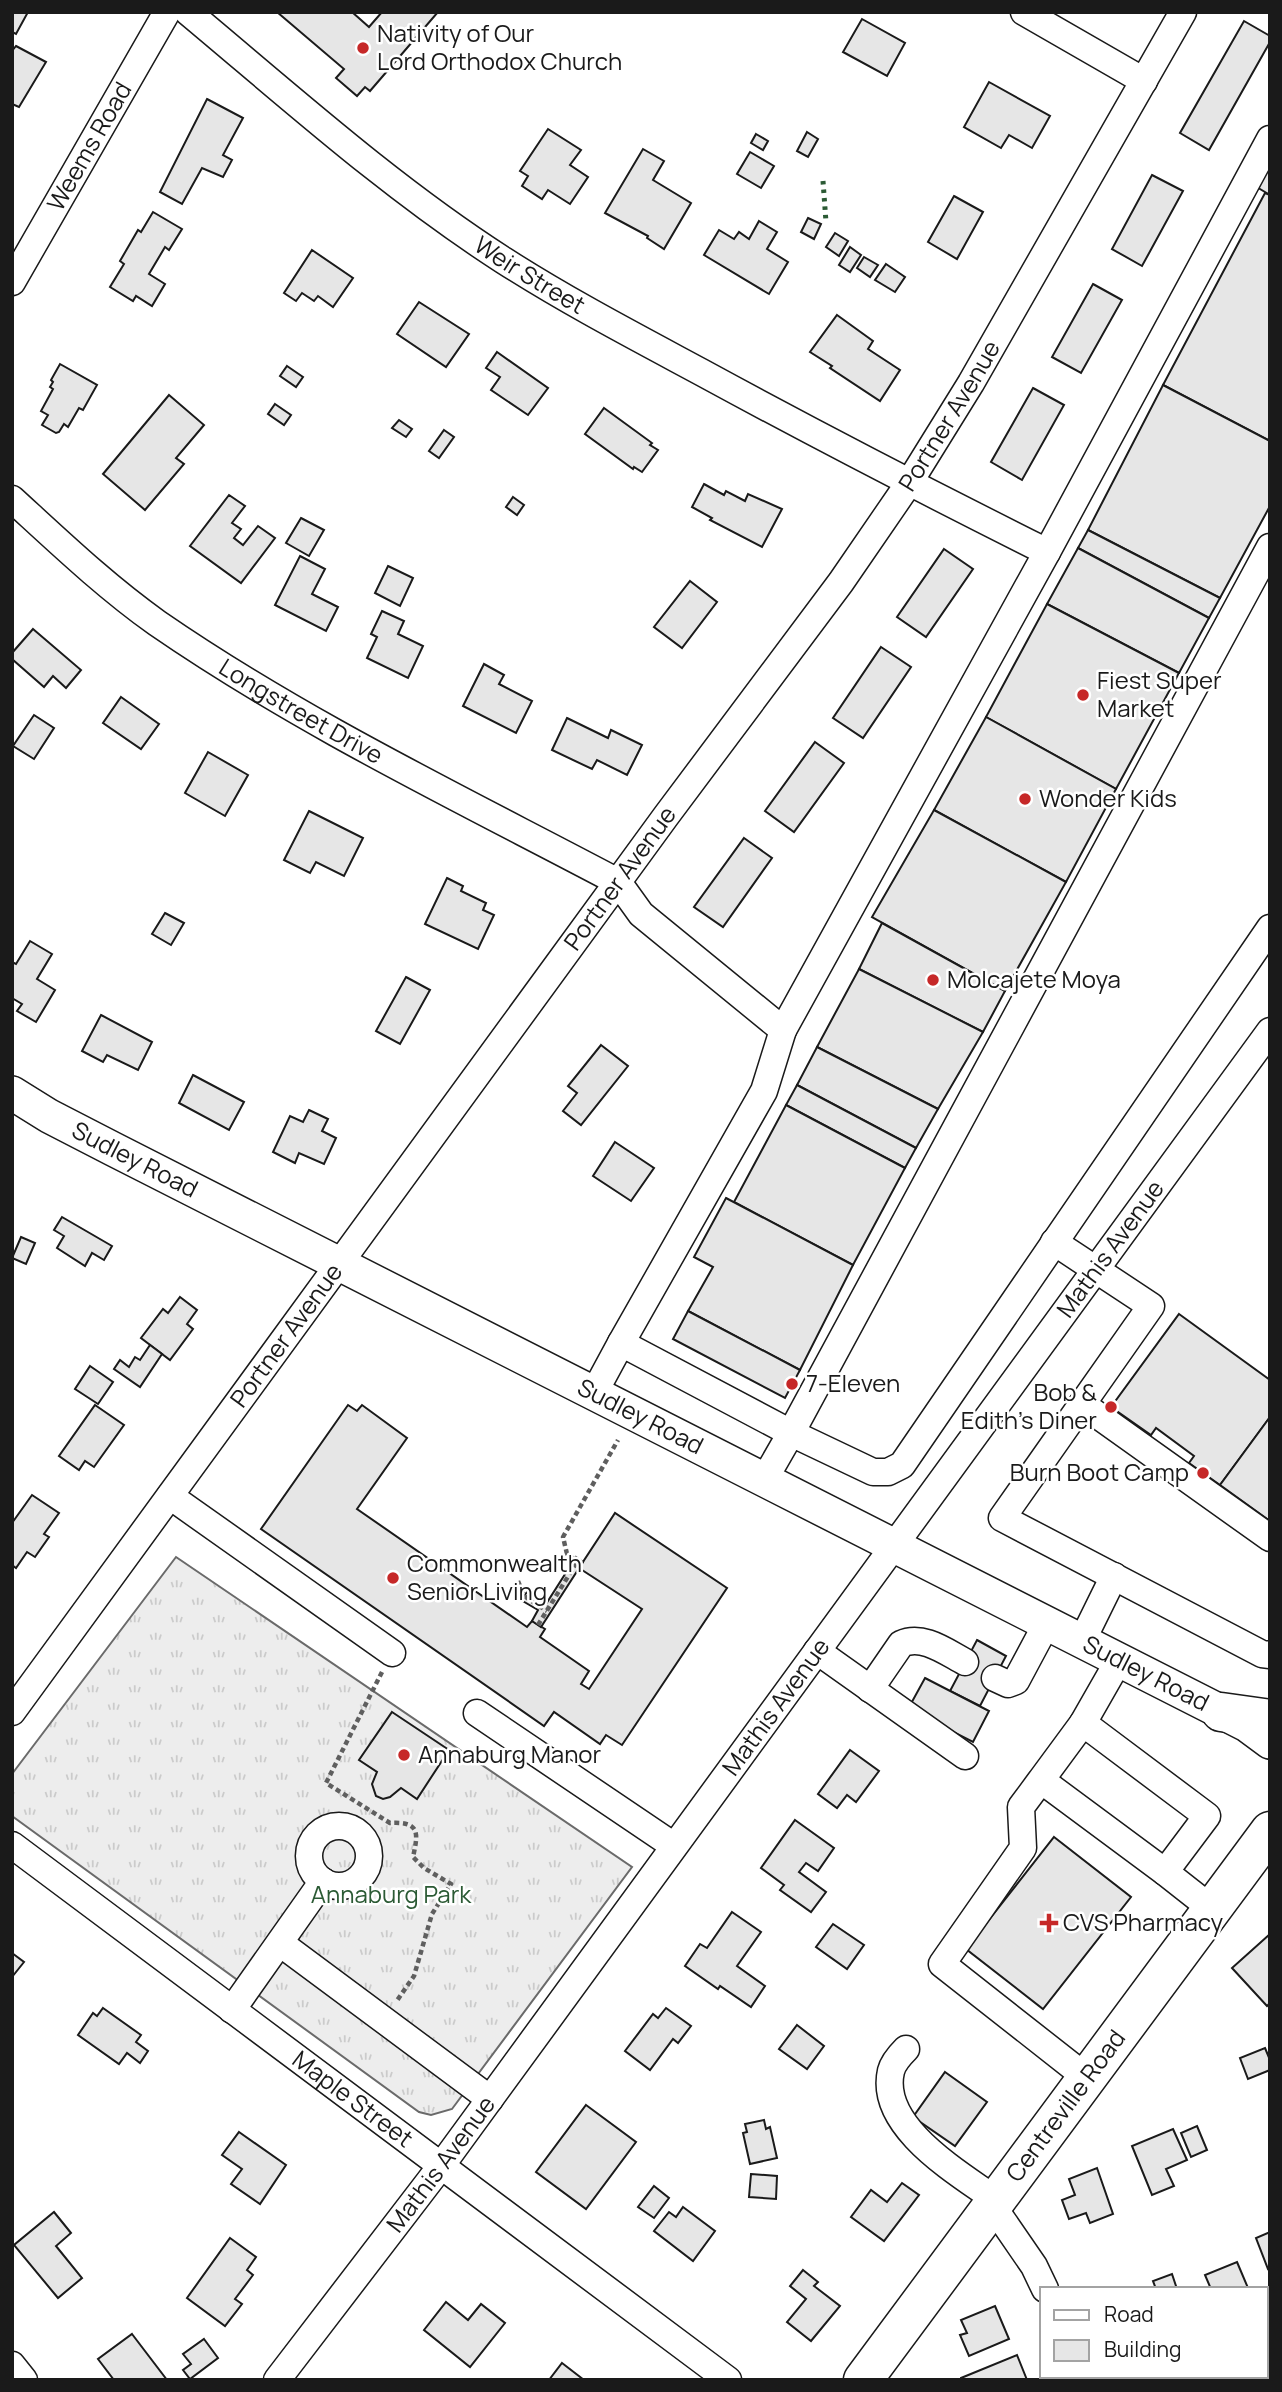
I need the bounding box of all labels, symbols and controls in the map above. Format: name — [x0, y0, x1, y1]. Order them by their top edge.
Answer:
place label: Nativity of Our Lord Orthodox Church — [377, 16, 622, 77]
marker: Nativity of Our Lord Orthodox Church — [355, 40, 371, 56]
street label: Weems Road — [38, 76, 138, 216]
street label: Weir Street — [468, 228, 592, 321]
street label: Portner Avenue — [890, 334, 1007, 497]
street label: Longstreet Drive — [213, 650, 389, 771]
place label: Fiest Super Market — [1097, 663, 1222, 724]
marker: Fiest Super Market — [1075, 687, 1091, 703]
place label: Wonder Kids — [1039, 781, 1177, 814]
marker: Wonder Kids — [1017, 791, 1033, 807]
street label: Portner Avenue — [556, 799, 683, 956]
place label: Molcajete Moya — [947, 962, 1121, 995]
marker: Molcajete Moya — [925, 972, 941, 988]
street label: Sudley Road — [67, 1113, 204, 1204]
street label: Mathis Avenue — [1048, 1173, 1171, 1324]
street label: Portner Avenue — [222, 1256, 349, 1413]
place label: 7-Eleven — [806, 1366, 900, 1399]
street label: Sudley Road — [572, 1370, 710, 1461]
place label: Bob & Edith's Diner — [961, 1375, 1097, 1436]
marker: 7-Eleven — [784, 1376, 800, 1392]
marker: Bob & Edith's Diner — [1103, 1399, 1119, 1415]
place label: Burn Boot Camp — [1010, 1455, 1189, 1488]
marker: Burn Boot Camp — [1195, 1465, 1211, 1481]
place label: Commonwealth Senior Living — [407, 1546, 582, 1607]
marker: Commonwealth Senior Living — [385, 1570, 401, 1586]
street label: Sudley Road — [1078, 1627, 1215, 1718]
street label: Mathis Avenue — [714, 1631, 836, 1782]
place label: Annaburg Manor — [418, 1737, 602, 1770]
marker: Annaburg Manor — [396, 1747, 412, 1763]
park label: Annaburg Park — [311, 1877, 472, 1910]
place label: CVS Pharmacy — [1063, 1905, 1224, 1938]
marker: CVS Pharmacy — [1041, 1915, 1057, 1931]
street label: Centreville Road — [998, 2022, 1132, 2188]
street label: Maple Street — [286, 2042, 420, 2154]
street label: Mathis Avenue — [378, 2089, 502, 2239]
legend — [1040, 2287, 1268, 2378]
text: Road — [1104, 2300, 1154, 2328]
text: Building — [1104, 2335, 1181, 2363]

